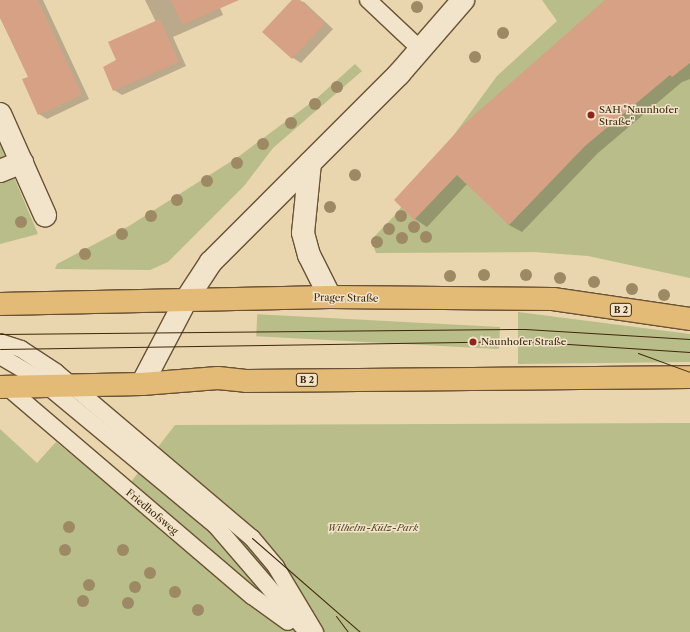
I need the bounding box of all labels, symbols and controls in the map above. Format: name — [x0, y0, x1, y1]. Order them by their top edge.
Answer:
place label: SAH "Naunhofer Straße" — [599, 103, 678, 126]
marker: SAH "Naunhofer Straße" — [586, 110, 596, 120]
street label: Prager Straße — [313, 291, 379, 305]
road number: B 2 — [609, 303, 633, 317]
place label: Naunhofer Straße — [481, 336, 566, 348]
marker: Naunhofer Straße — [468, 337, 478, 347]
road number: B 2 — [295, 373, 319, 387]
street label: Friedhofsweg — [123, 487, 181, 537]
park label: Wilhelm-Külz-Park — [328, 522, 418, 534]

